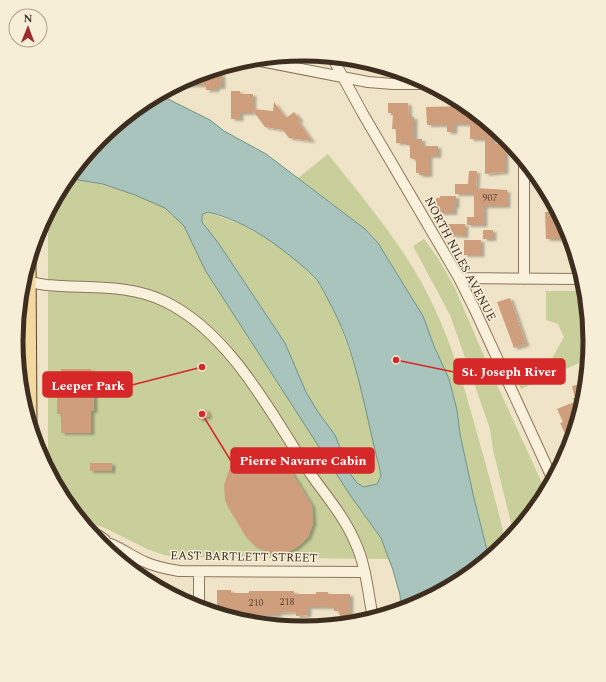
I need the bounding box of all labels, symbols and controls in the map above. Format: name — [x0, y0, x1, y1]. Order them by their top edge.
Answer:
north arrow — [8, 8, 48, 48]
text: N — [24, 10, 33, 27]
house number: 907 — [483, 190, 498, 206]
street label: NORTH NILES AVENUE — [419, 193, 501, 325]
callout: St. Joseph River — [454, 359, 565, 384]
text: St. Joseph River — [462, 362, 557, 382]
callout: Leeper Park — [43, 372, 132, 397]
text: Leeper Park — [51, 376, 125, 396]
callout: Pierre Navarre Cabin — [231, 448, 374, 473]
text: Pierre Navarre Cabin — [239, 451, 367, 471]
street label: EAST BARTLETT STREET — [170, 546, 318, 568]
house number: 218 — [280, 594, 295, 610]
house number: 210 — [249, 595, 264, 611]

